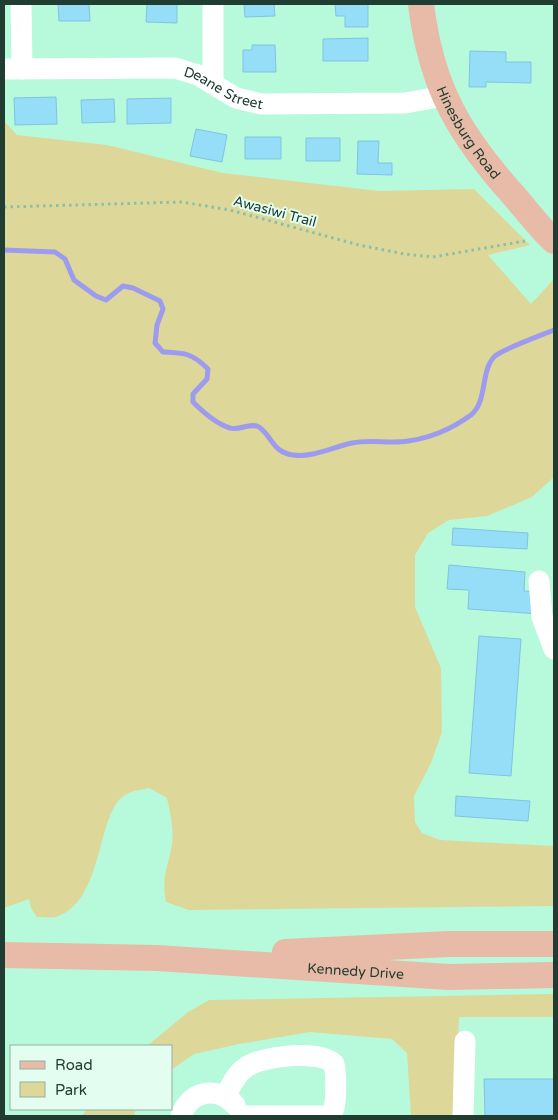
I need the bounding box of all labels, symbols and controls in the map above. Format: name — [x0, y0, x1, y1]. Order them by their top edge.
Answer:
street label: Deane Street — [182, 63, 265, 113]
street label: Hinesburg Road — [433, 84, 504, 183]
street label: Awasiwi Trail — [232, 192, 318, 231]
street label: Kennedy Drive — [307, 960, 404, 983]
legend — [10, 1045, 172, 1110]
text: Road — [55, 1056, 93, 1074]
text: Park — [55, 1081, 87, 1099]

